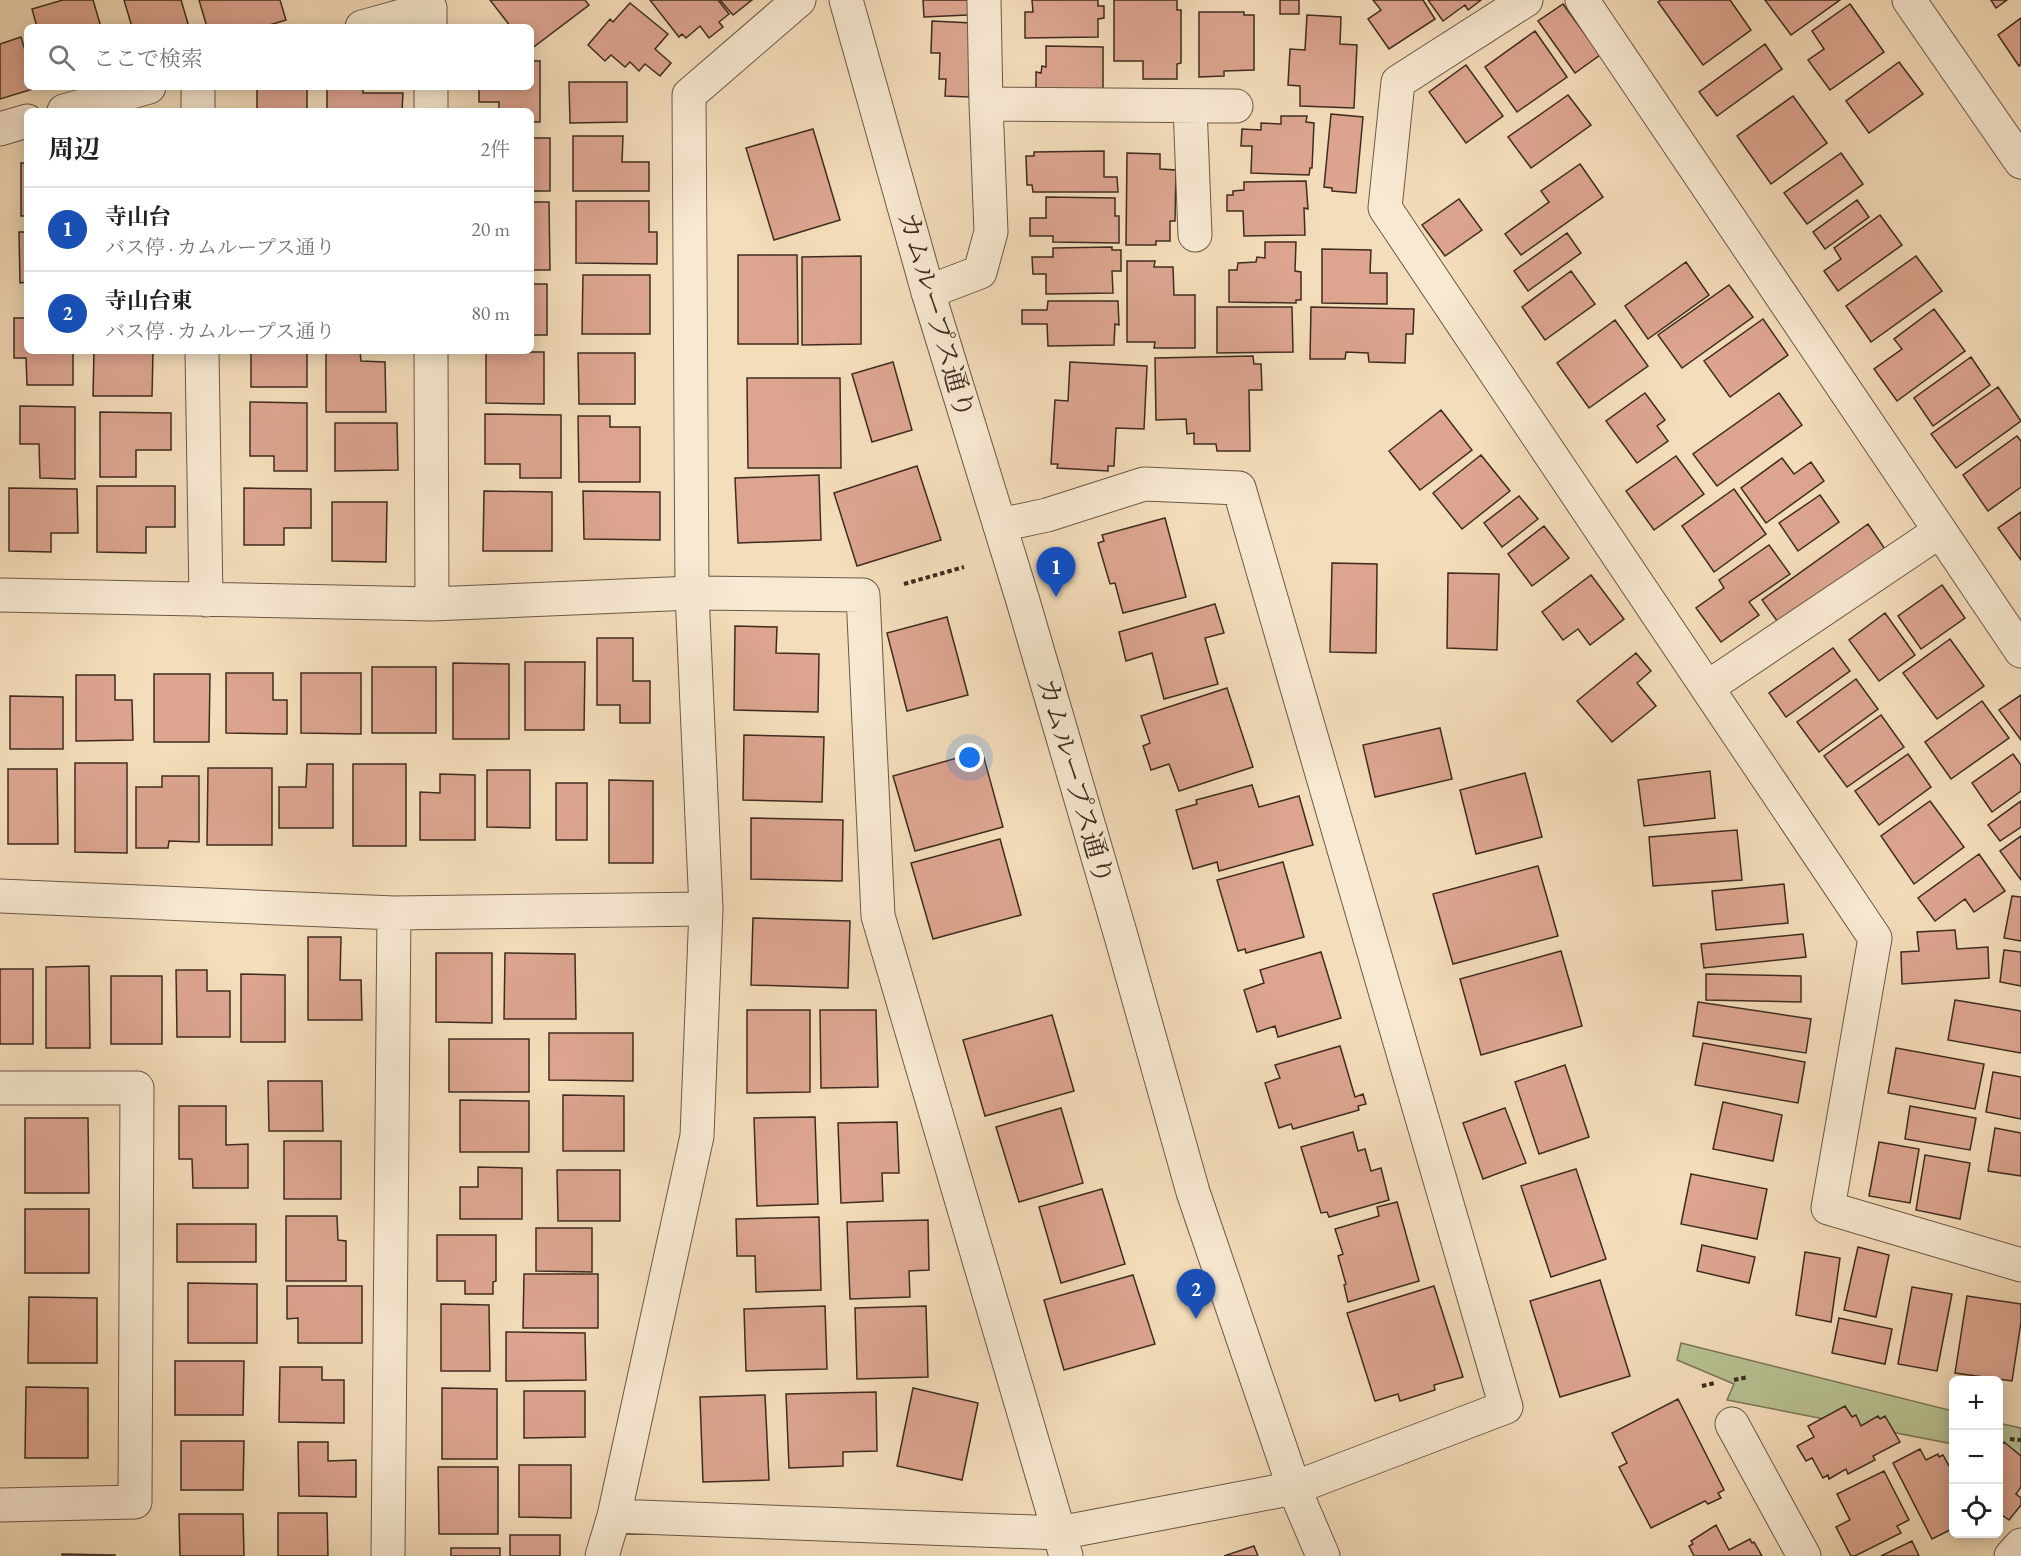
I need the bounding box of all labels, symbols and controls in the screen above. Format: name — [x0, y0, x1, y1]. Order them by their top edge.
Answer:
search box — [24, 24, 534, 90]
icon: search — [45, 41, 78, 74]
text: ここで検索 — [93, 44, 203, 73]
text: 周辺 — [48, 132, 100, 166]
text: 2件 — [480, 136, 510, 162]
text: 寺山台 — [105, 202, 171, 231]
street label: カムループス通り — [891, 208, 983, 422]
text: 1 — [62, 216, 73, 242]
text: 20 m — [471, 216, 510, 242]
text: バス停 · カムループス通り — [105, 234, 335, 260]
text: 寺山台東 — [105, 286, 193, 315]
text: 2 — [62, 300, 73, 326]
text: 80 m — [471, 300, 510, 326]
text: バス停 · カムループス通り — [105, 318, 335, 344]
pin: 1 — [1036, 548, 1076, 597]
street label: カムループス通り — [1030, 674, 1122, 888]
your location — [955, 743, 984, 772]
pin: 2 — [1176, 1270, 1216, 1319]
map controls — [1949, 1376, 2003, 1538]
button: + — [1949, 1376, 2003, 1430]
button: − — [1949, 1430, 2003, 1484]
button: locate — [1949, 1484, 2003, 1538]

